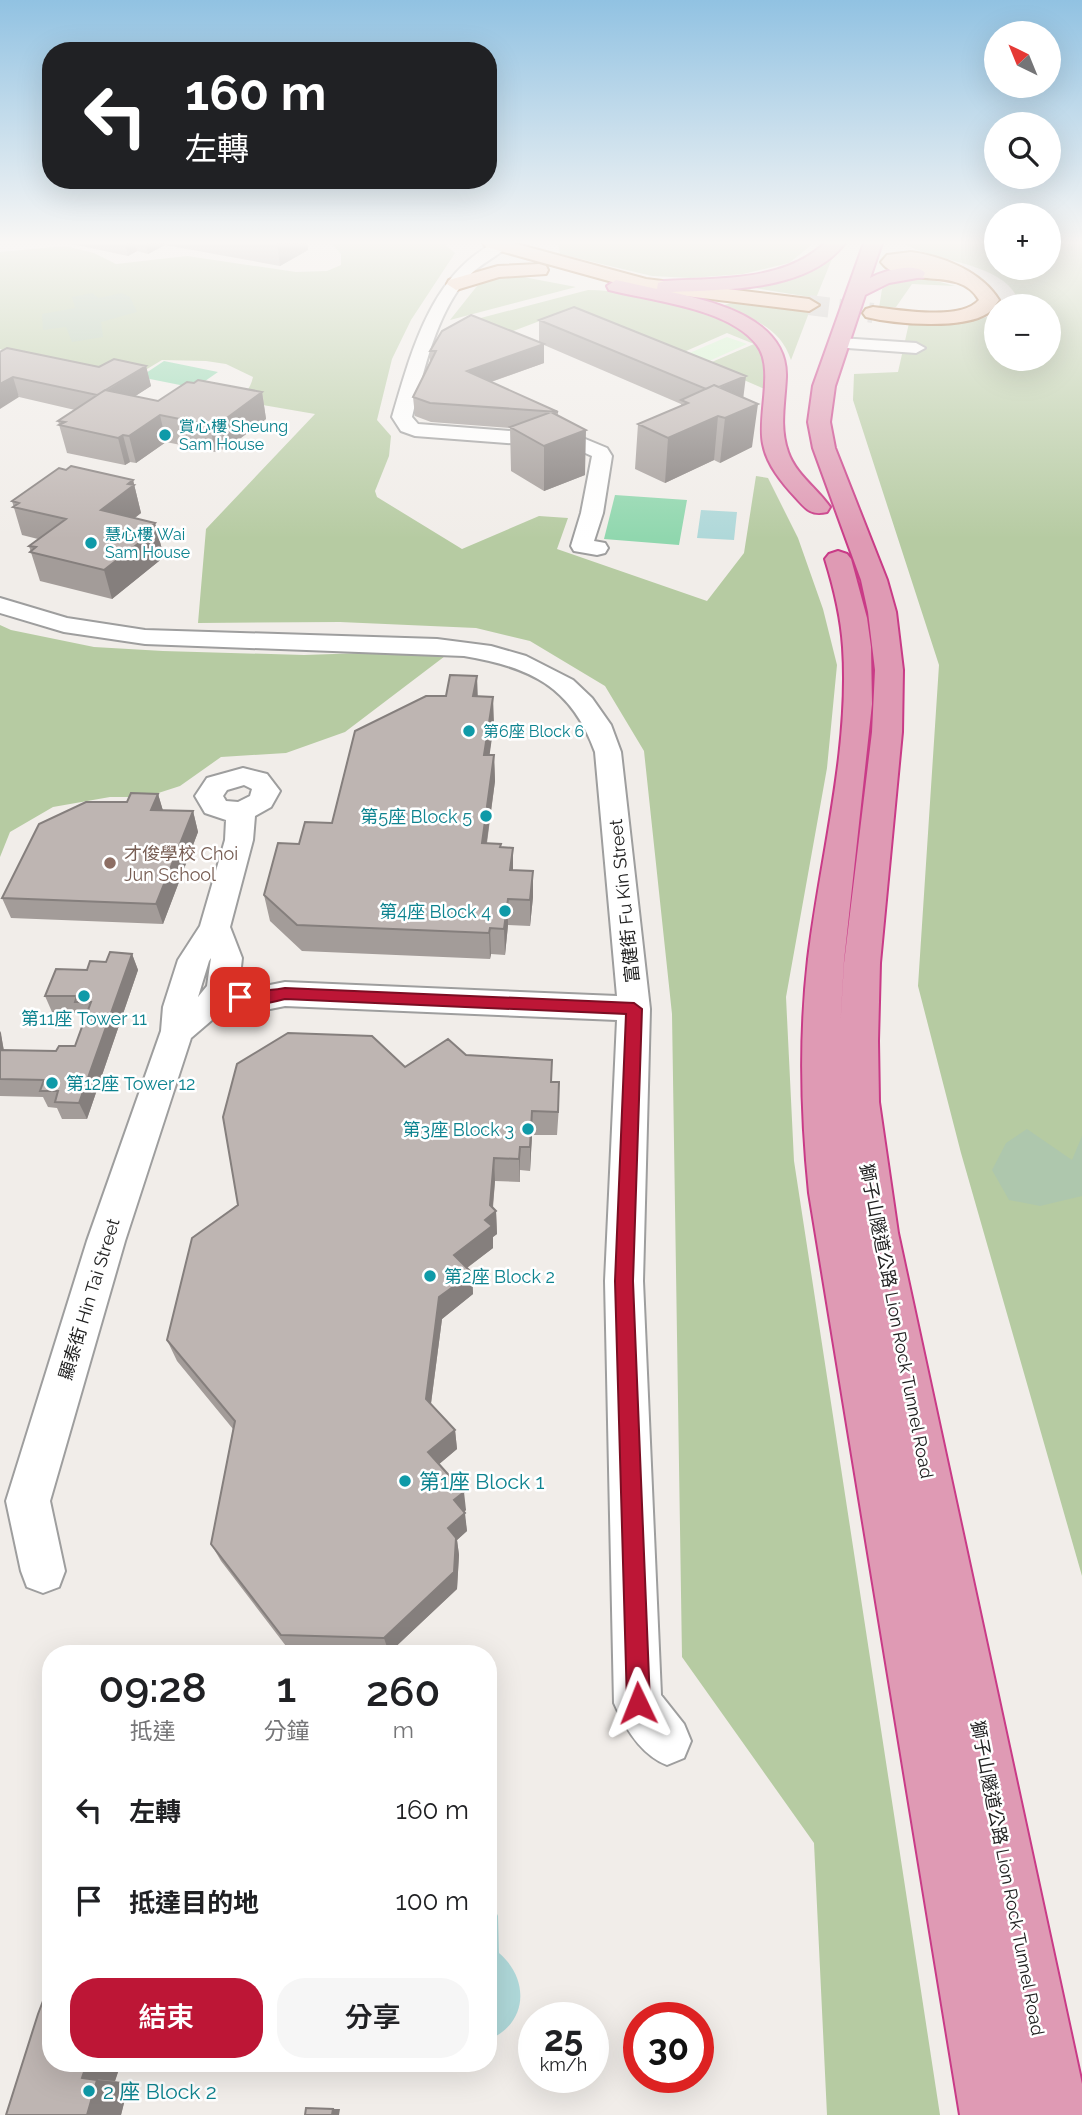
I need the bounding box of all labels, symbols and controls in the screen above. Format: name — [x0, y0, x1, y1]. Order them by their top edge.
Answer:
north arrow — [984, 21, 1060, 98]
map controls — [984, 21, 1061, 371]
text: 160 m — [185, 64, 326, 121]
icon: left — [70, 70, 161, 161]
button: search — [984, 112, 1061, 189]
text: 左轉 — [185, 130, 249, 167]
button: + — [984, 203, 1061, 280]
button: − — [984, 294, 1061, 371]
place label: 賞心樓 Sheung Sam House — [179, 417, 288, 454]
marker: 賞心樓 Sheung Sam House — [157, 427, 173, 443]
place label: 慧心樓 Wai Sam House — [105, 525, 190, 562]
marker: 慧心樓 Wai Sam House — [83, 535, 99, 551]
place label: 第6座 Block 6 — [483, 722, 584, 741]
marker: 第6座 Block 6 — [461, 723, 477, 739]
place label: 第5座 Block 5 — [360, 806, 472, 827]
marker: 第5座 Block 5 — [478, 808, 494, 824]
street label: 富健街 Fu Kin Street — [605, 818, 643, 984]
place label: 才俊學校 Choi Jun School — [124, 843, 238, 885]
marker: 才俊學校 Choi Jun School — [102, 855, 118, 871]
place label: 第4座 Block 4 — [379, 901, 491, 922]
marker: 第4座 Block 4 — [497, 903, 513, 919]
pin — [210, 967, 270, 1027]
icon: arrive — [221, 978, 259, 1016]
marker: 第11座 Tower 11 — [76, 988, 92, 1004]
place label: 第11座 Tower 11 — [21, 1008, 147, 1029]
place label: 第12座 Tower 12 — [66, 1073, 195, 1094]
marker: 第12座 Tower 12 — [44, 1075, 60, 1091]
place label: 第3座 Block 3 — [403, 1119, 514, 1140]
marker: 第3座 Block 3 — [520, 1121, 536, 1137]
street label: 獅子山隧道公路 Lion Rock Tunnel Road — [856, 1162, 938, 1480]
street label: 顯泰街 Hin Tai Street — [54, 1216, 124, 1382]
place label: 第2座 Block 2 — [444, 1266, 555, 1287]
marker: 第2座 Block 2 — [422, 1268, 438, 1284]
place label: 第1座 Block 1 — [419, 1469, 545, 1494]
marker: 第1座 Block 1 — [397, 1473, 413, 1489]
text: 09:28 — [99, 1663, 207, 1712]
text: 1 — [277, 1663, 296, 1712]
position arrow — [601, 1666, 675, 1740]
text: 260 — [366, 1667, 440, 1716]
text: m — [393, 1716, 414, 1743]
text: 抵達 — [130, 1717, 176, 1744]
text: 分鐘 — [263, 1717, 309, 1744]
street label: 獅子山隧道公路 Lion Rock Tunnel Road — [967, 1719, 1049, 2037]
icon: left — [70, 1791, 108, 1829]
text: 160 m — [396, 1795, 469, 1825]
text: 左轉 — [129, 1797, 181, 1827]
icon: arrive — [70, 1882, 108, 1920]
text: 100 m — [396, 1886, 469, 1916]
text: 抵達目的地 — [129, 1888, 259, 1918]
button: 結束 — [70, 1978, 263, 2058]
button: 分享 — [277, 1978, 469, 2058]
speed limit sign: 30 — [623, 2002, 714, 2093]
text: 25 — [544, 2018, 583, 2059]
text: km/h — [540, 2054, 587, 2075]
place label: 2 座 Block 2 — [103, 2079, 217, 2104]
marker: 2 座 Block 2 — [81, 2083, 97, 2099]

